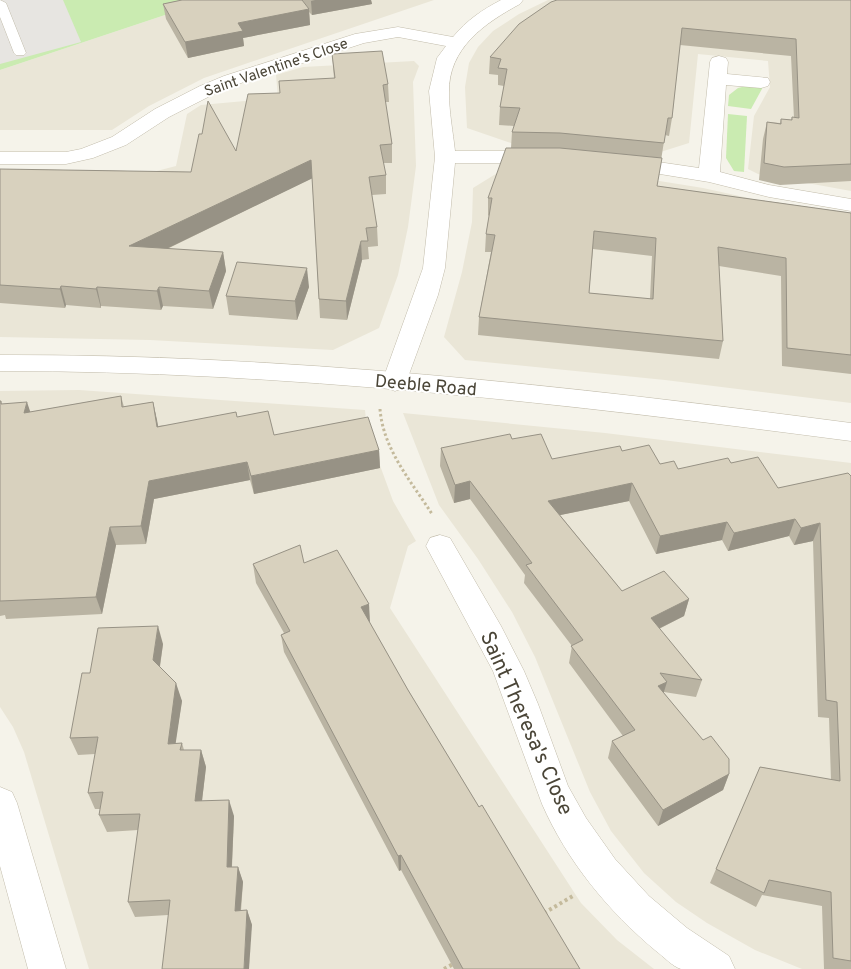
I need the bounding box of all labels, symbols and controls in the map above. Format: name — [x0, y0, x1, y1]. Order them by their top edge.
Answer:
street label: Saint Valentine's Close — [202, 35, 351, 102]
street label: Deeble Road — [374, 371, 478, 402]
street label: Saint Theresa's Close — [473, 627, 578, 820]

